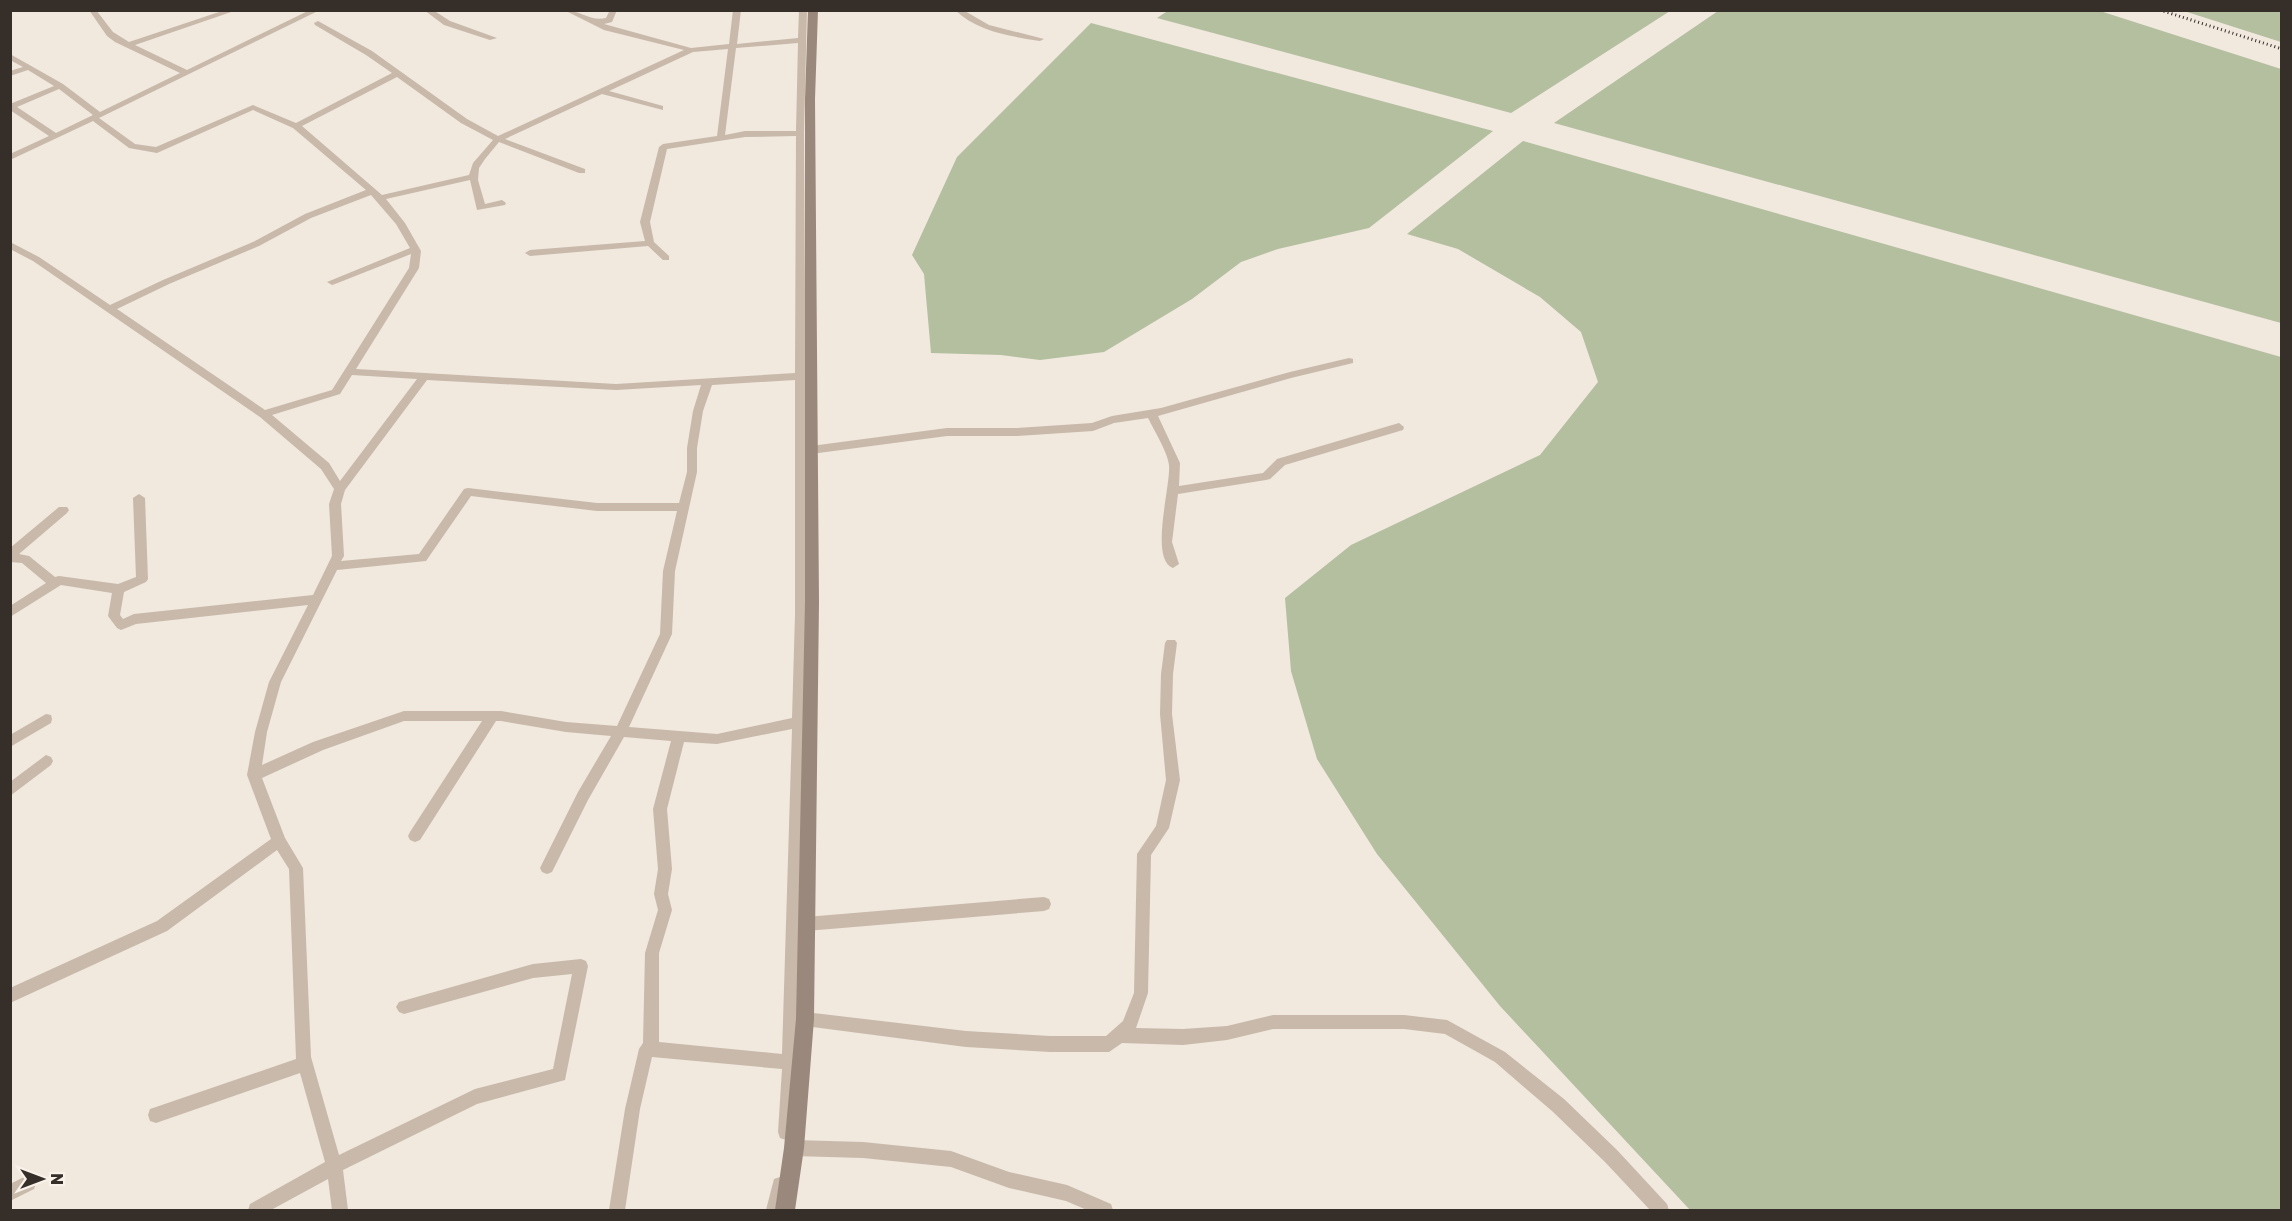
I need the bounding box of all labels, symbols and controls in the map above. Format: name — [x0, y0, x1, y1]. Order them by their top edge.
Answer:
north arrow — [12, 1149, 72, 1209]
text: N — [47, 1173, 67, 1185]

